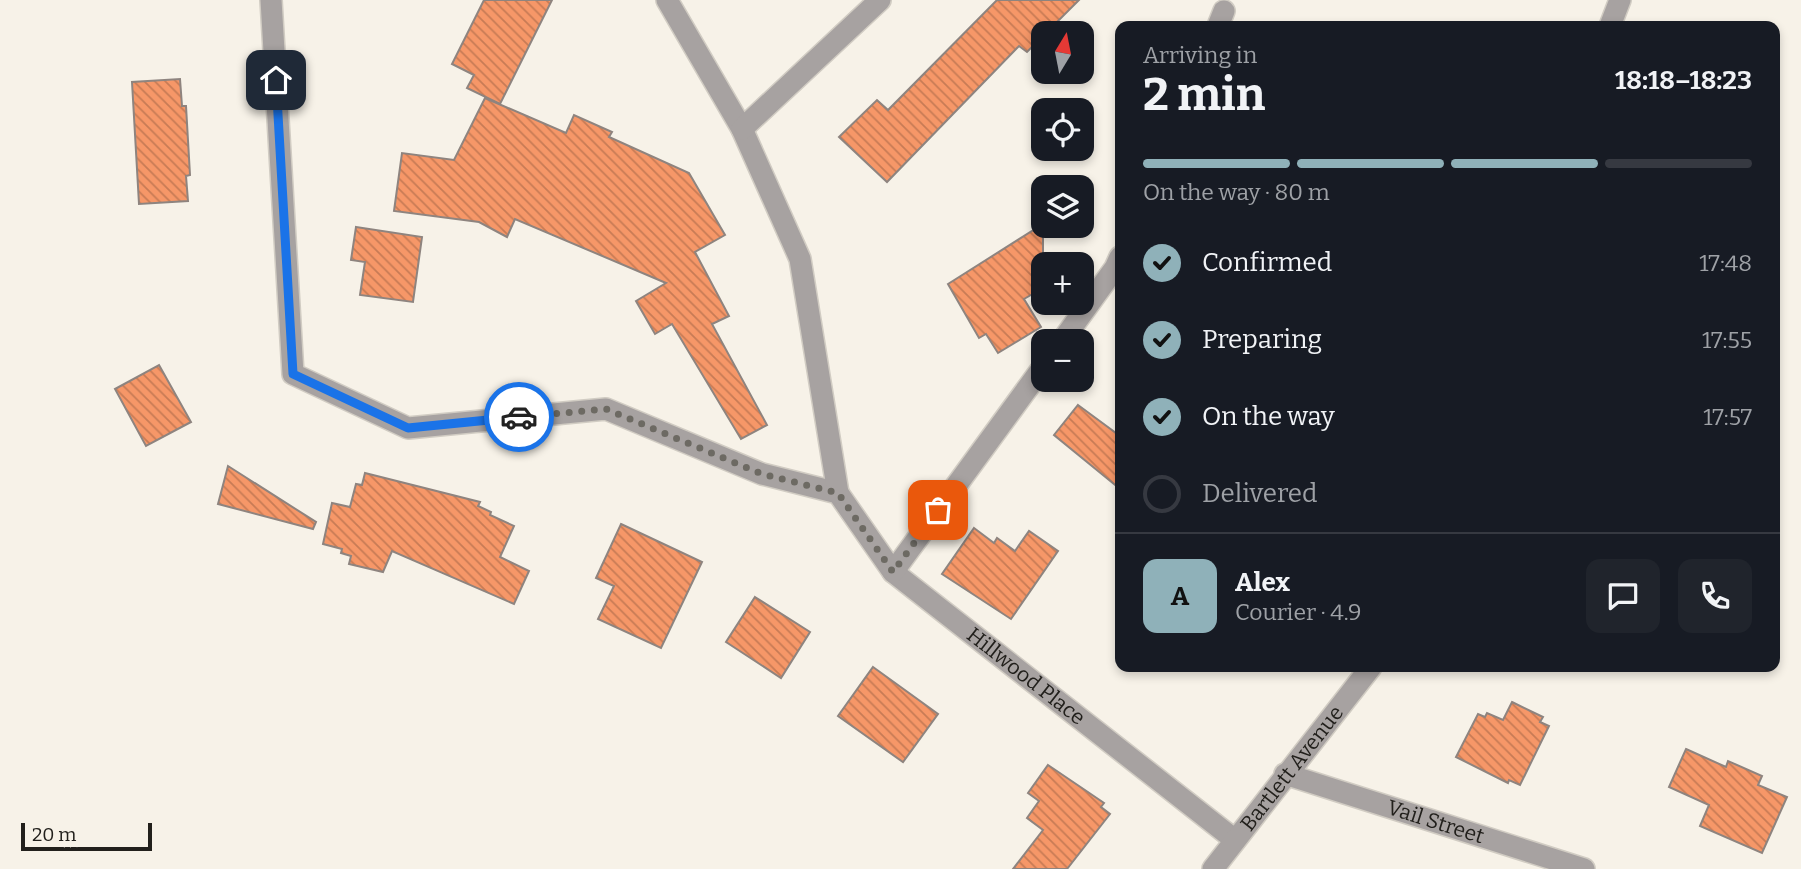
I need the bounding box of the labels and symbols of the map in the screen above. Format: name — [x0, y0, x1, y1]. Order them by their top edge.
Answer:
north arrow — [1031, 21, 1094, 84]
pin — [246, 50, 306, 110]
courier — [484, 382, 554, 452]
pin — [908, 480, 968, 540]
street label: Hillwood Place — [961, 622, 1090, 731]
street label: Bartlett Avenue — [1235, 700, 1349, 836]
street label: Vail Street — [1384, 794, 1488, 850]
scale bar — [21, 820, 152, 852]

